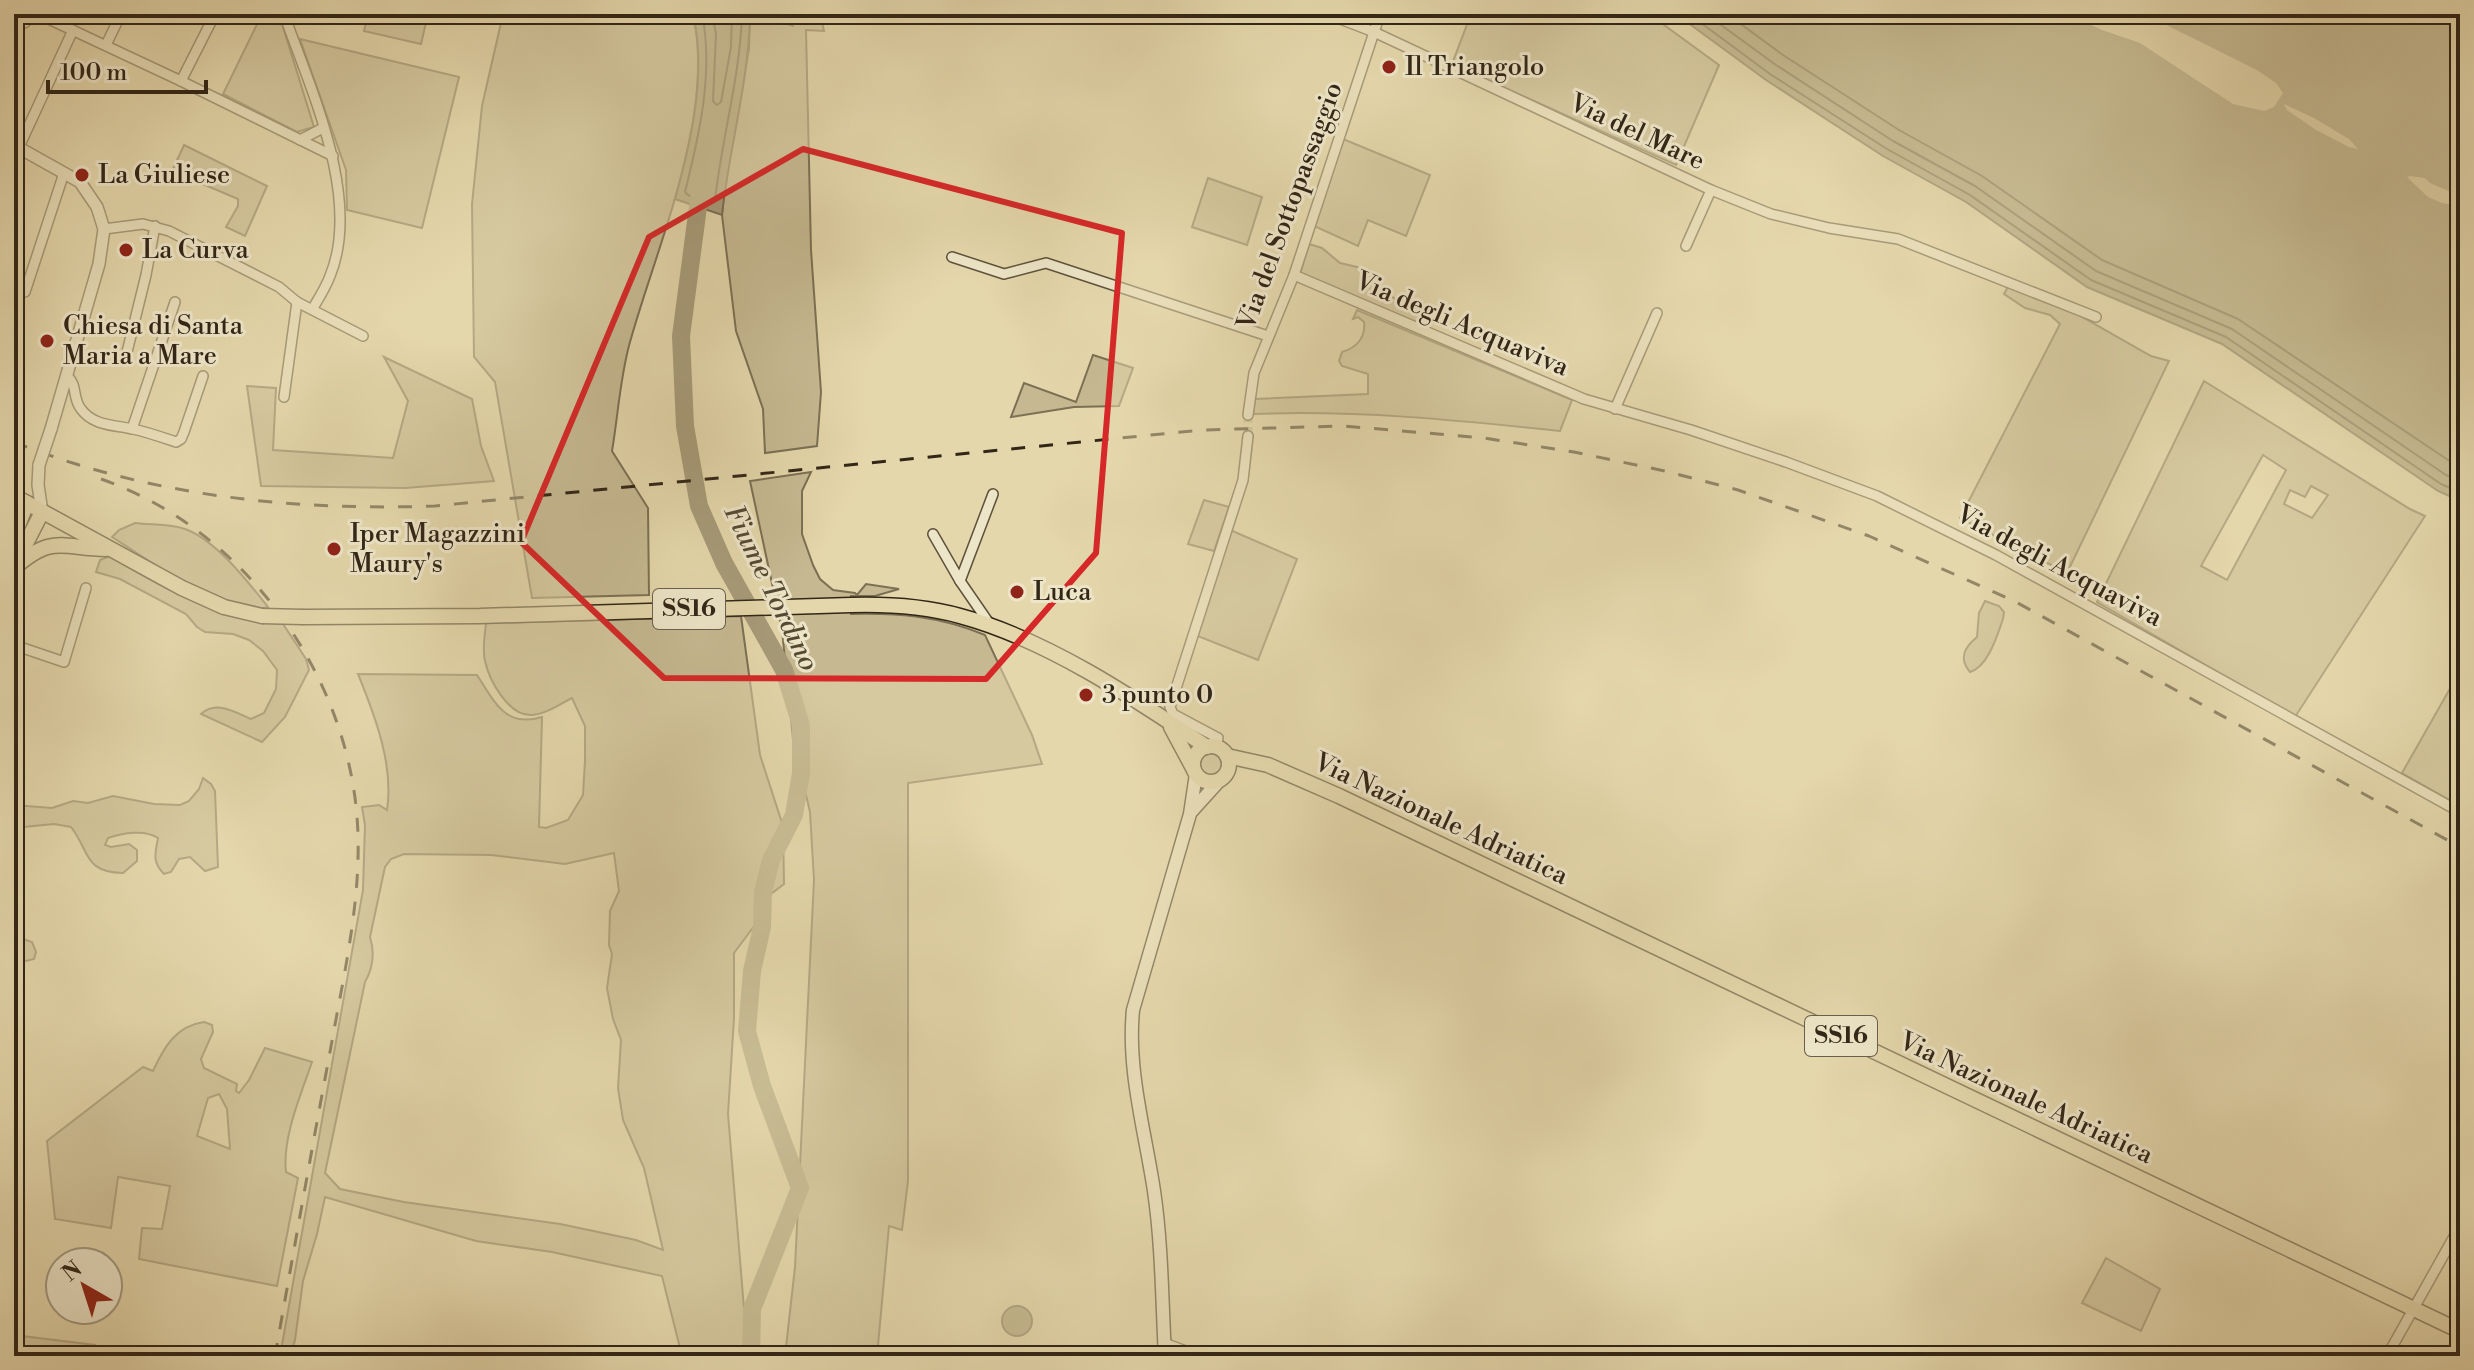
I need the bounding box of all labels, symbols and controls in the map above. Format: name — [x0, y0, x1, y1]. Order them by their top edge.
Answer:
scale bar — [48, 44, 206, 94]
place label: Il Triangolo — [1405, 51, 1544, 83]
text: 100 m — [60, 58, 127, 88]
marker: Il Triangolo — [1380, 58, 1398, 76]
street label: Via del Sottopassaggio — [1230, 78, 1350, 335]
street label: Via del Mare — [1563, 86, 1710, 177]
place label: La Giuliese — [98, 159, 230, 191]
marker: La Giuliese — [73, 166, 91, 184]
place label: La Curva — [142, 234, 250, 266]
marker: La Curva — [117, 241, 135, 259]
street label: Via degli Acquaviva — [1350, 264, 1574, 384]
place label: Chiesa di Santa Maria a Mare — [63, 310, 244, 372]
marker: Chiesa di Santa Maria a Mare — [38, 332, 56, 350]
street label: Via degli Acquaviva — [1950, 498, 2168, 634]
water label: Fiume Tordino — [716, 499, 826, 677]
place label: Iper Magazzini Maury's — [350, 518, 525, 580]
marker: Iper Magazzini Maury's — [325, 540, 343, 558]
place label: Luca — [1033, 576, 1092, 608]
marker: Luca — [1008, 583, 1026, 601]
road number: SS16 — [653, 589, 725, 629]
place label: 3 punto 0 — [1102, 679, 1213, 711]
marker: 3 punto 0 — [1077, 686, 1095, 704]
street label: Via Nazionale Adriatica — [1308, 746, 1574, 892]
road number: SS16 — [1805, 1016, 1877, 1056]
street label: Via Nazionale Adriatica — [1893, 1025, 2159, 1171]
north arrow — [44, 1246, 124, 1326]
text: N — [57, 1255, 88, 1288]

